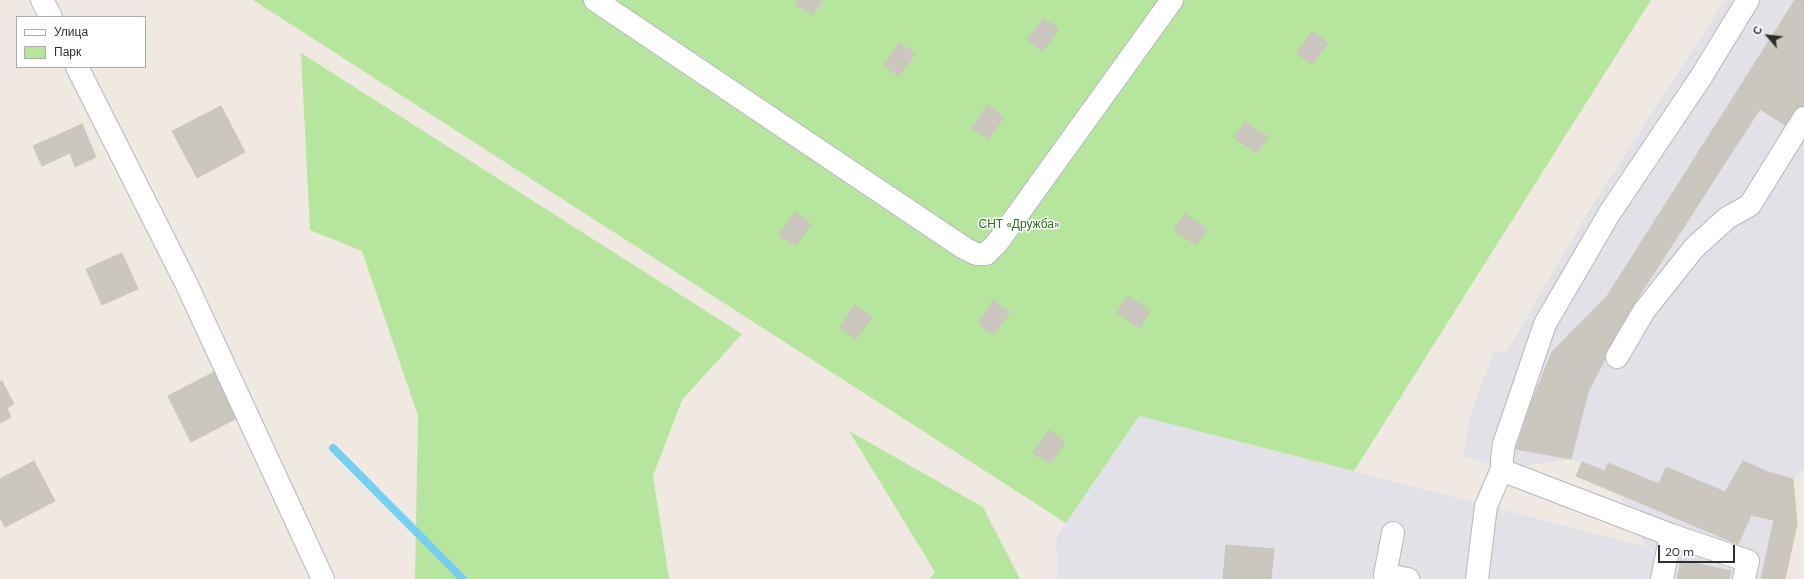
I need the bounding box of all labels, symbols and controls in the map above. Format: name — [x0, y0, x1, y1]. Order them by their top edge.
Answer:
legend — [16, 16, 146, 68]
north arrow — [1748, 16, 1788, 56]
text: Улица — [54, 24, 88, 40]
text: С — [1749, 24, 1765, 37]
text: Парк — [54, 44, 81, 60]
park label: СНТ «Дружба» — [979, 218, 1059, 232]
scale bar — [1660, 537, 1737, 563]
text: 20 m — [1665, 544, 1694, 560]

